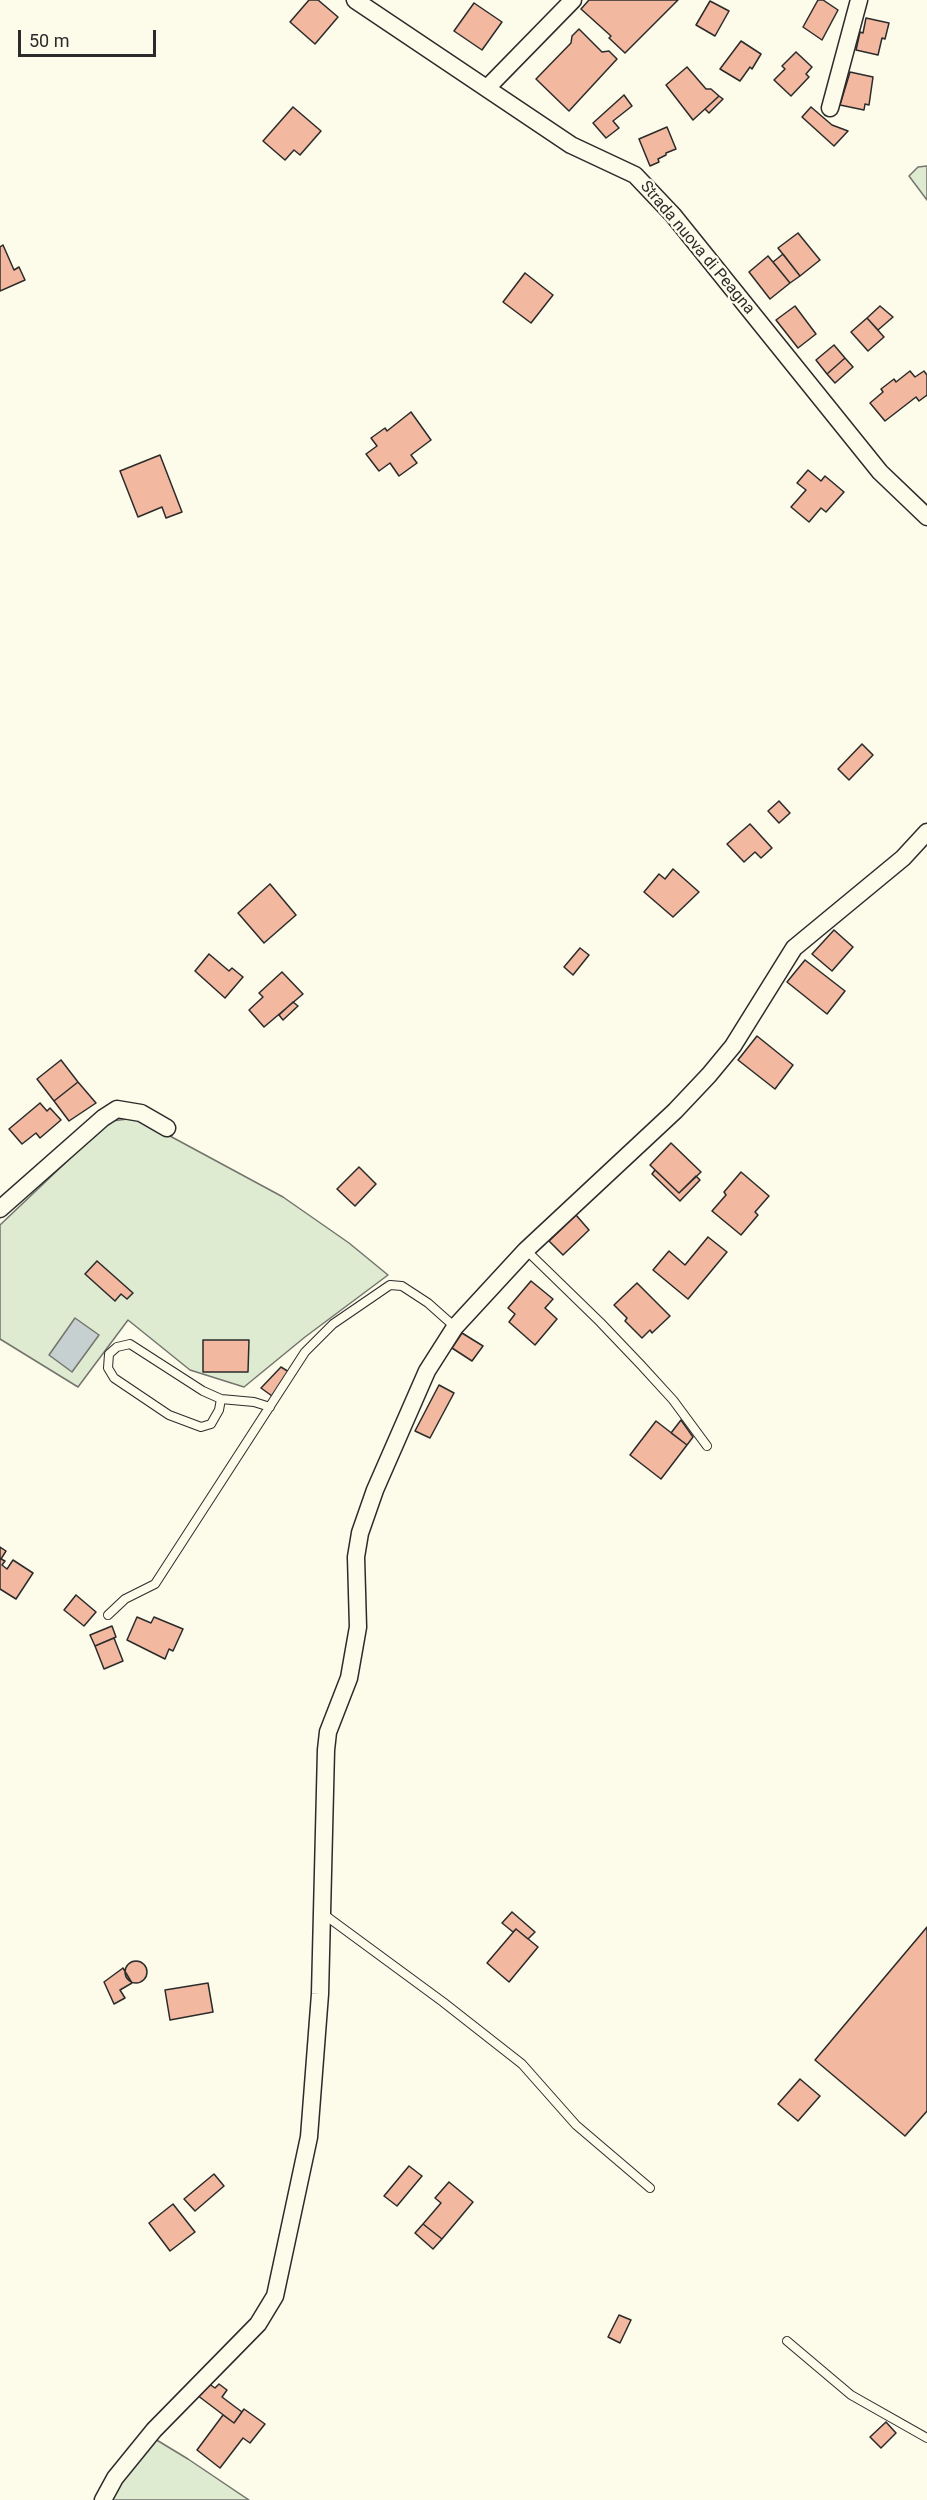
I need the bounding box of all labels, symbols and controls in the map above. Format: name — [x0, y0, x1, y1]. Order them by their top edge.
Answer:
scale bar — [21, 18, 159, 56]
text: 50 m — [29, 30, 69, 51]
street label: Strada nuova di Peagna — [636, 178, 758, 318]

